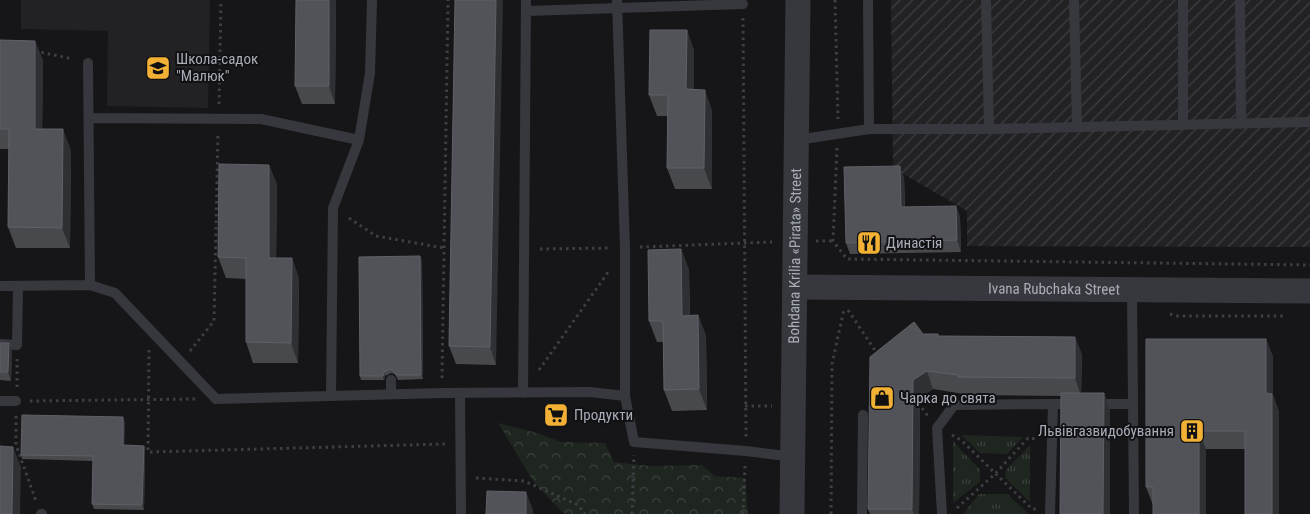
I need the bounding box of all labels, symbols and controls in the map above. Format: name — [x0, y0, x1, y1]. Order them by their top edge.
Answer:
place label: Школа-садок "Малюк" — [176, 50, 258, 85]
school or university icon: Школа-садок "Малюк" — [145, 55, 171, 81]
street label: Bohdana Krilia «Pirata» Street — [785, 168, 805, 344]
restaurant icon: Династія — [856, 230, 882, 256]
place label: Династія — [886, 234, 942, 252]
street label: Ivana Rubchaka Street — [988, 279, 1120, 299]
shop icon: Чарка до свята — [869, 385, 895, 411]
place label: Чарка до свята — [900, 389, 996, 407]
supermarket icon: Продукти — [543, 402, 569, 428]
place label: Продукти — [574, 406, 633, 424]
building icon: Львівгазвидобування — [1179, 418, 1205, 444]
place label: Львівгазвидобування — [1038, 422, 1174, 440]

